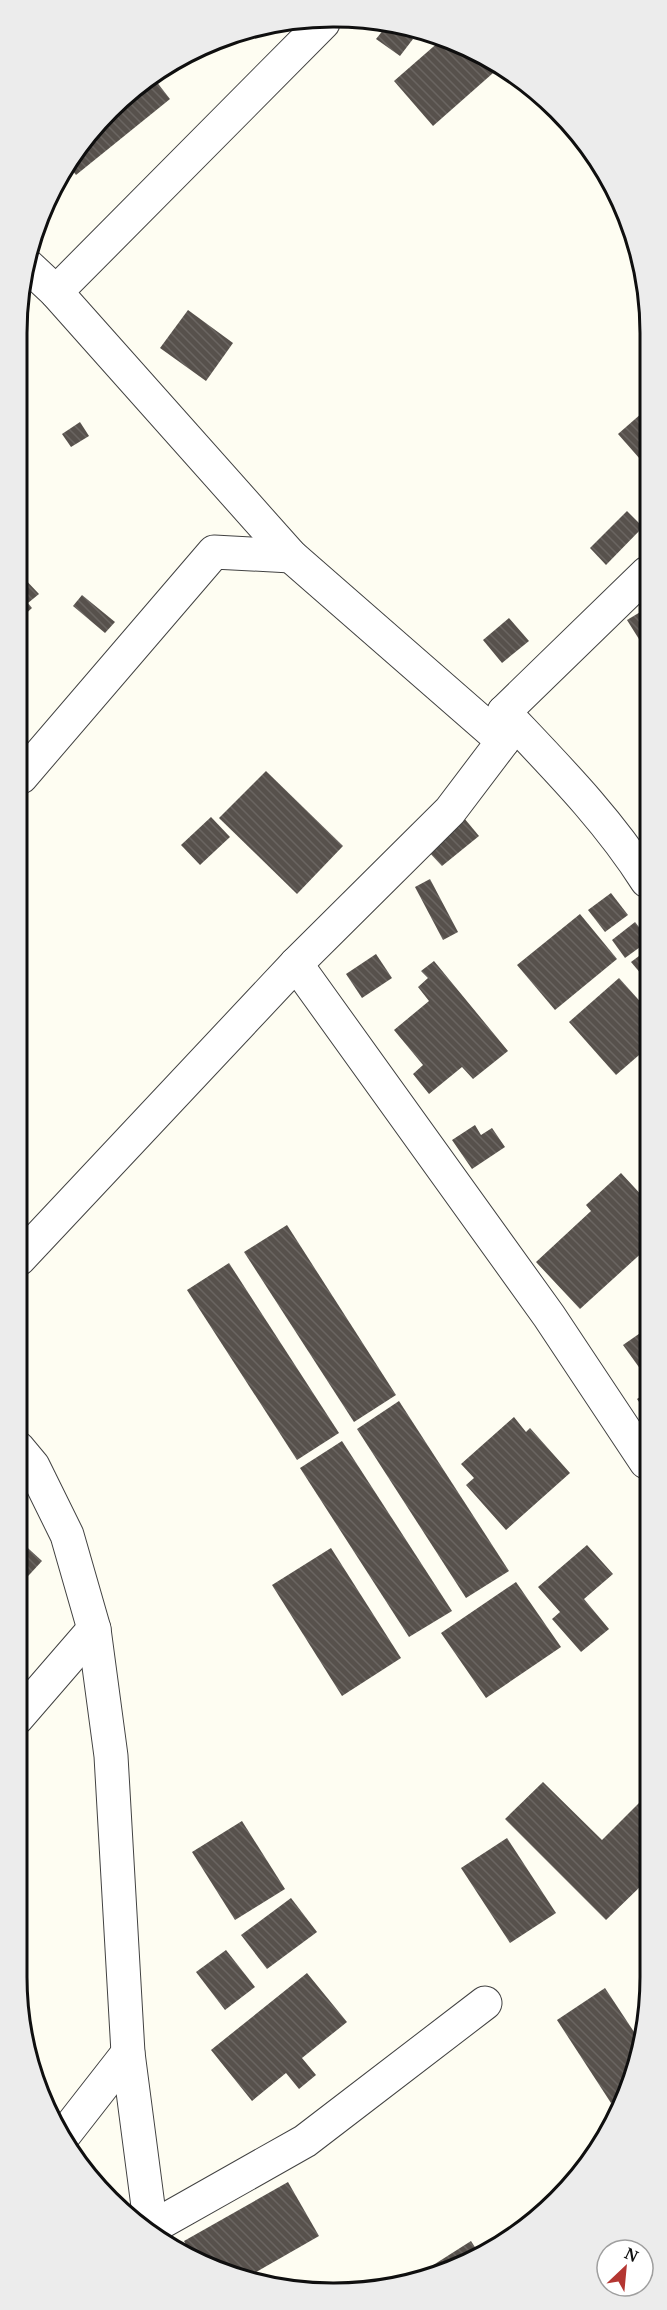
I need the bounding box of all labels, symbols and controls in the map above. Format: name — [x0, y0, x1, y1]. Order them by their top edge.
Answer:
north arrow — [595, 2238, 655, 2298]
text: N — [621, 2242, 642, 2267]

